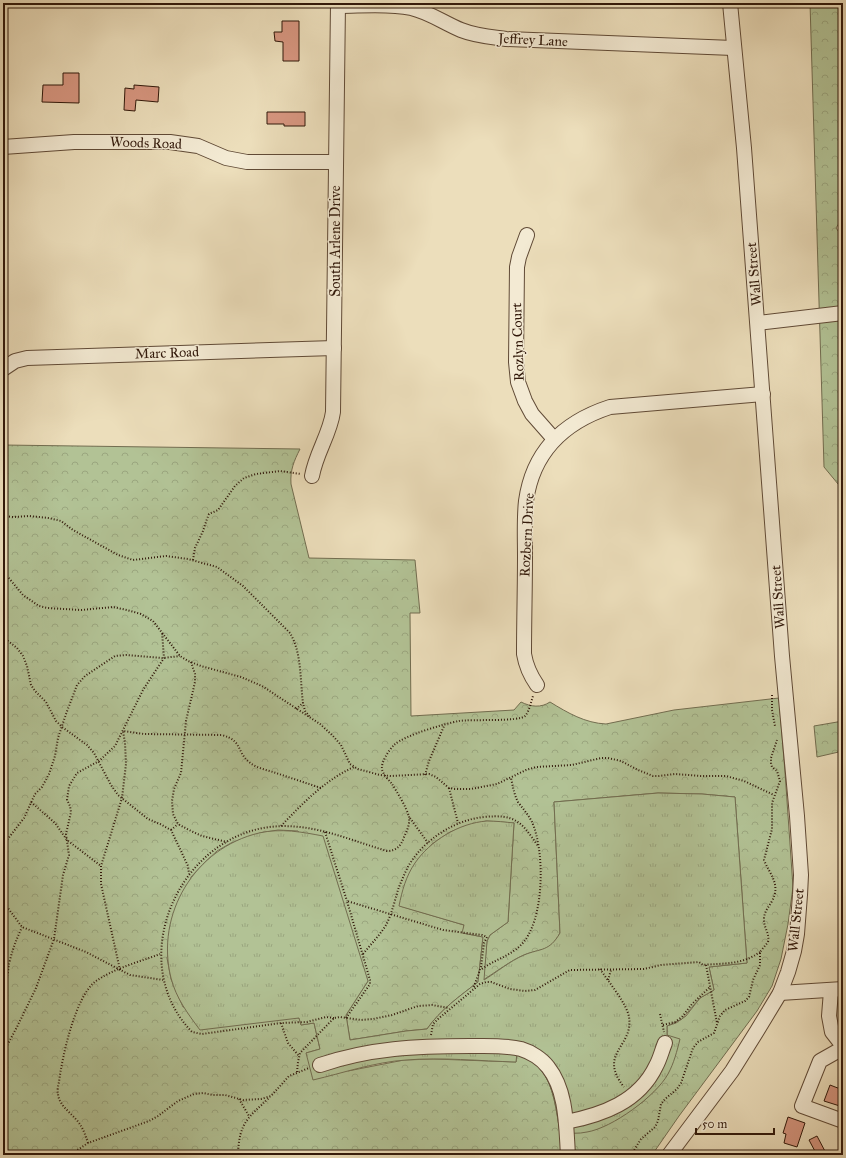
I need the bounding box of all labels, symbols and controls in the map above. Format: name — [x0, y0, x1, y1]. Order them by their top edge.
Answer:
street label: Jeffrey Lane — [496, 30, 568, 51]
street label: Woods Road — [110, 133, 182, 153]
street label: South Arlene Drive — [327, 185, 344, 297]
street label: Wall Street — [743, 241, 765, 307]
street label: Rozlyn Court — [508, 302, 528, 381]
street label: Marc Road — [135, 343, 199, 363]
street label: Rozbern Drive — [516, 492, 538, 577]
street label: Wall Street — [767, 564, 789, 629]
street label: Wall Street — [784, 887, 808, 953]
scale bar — [696, 1110, 774, 1136]
text: 50 m — [702, 1117, 727, 1131]

